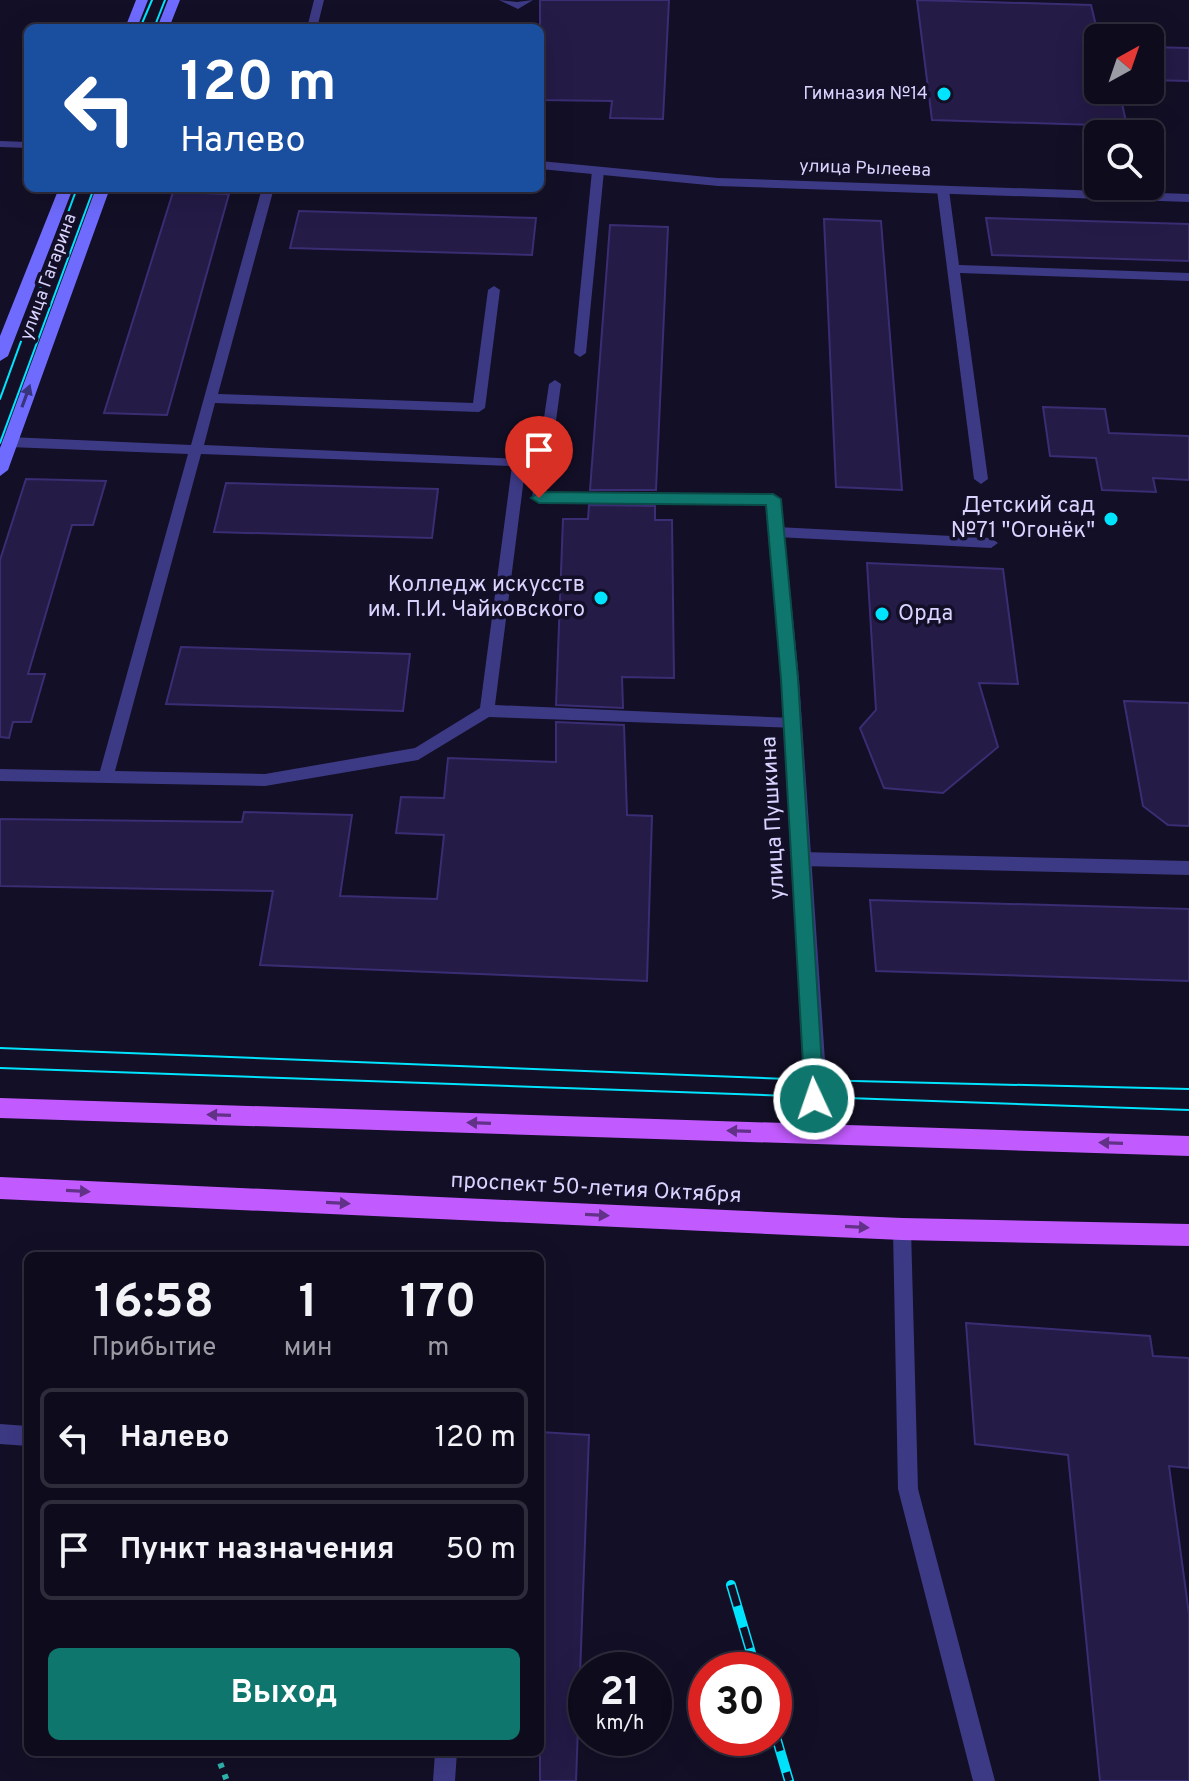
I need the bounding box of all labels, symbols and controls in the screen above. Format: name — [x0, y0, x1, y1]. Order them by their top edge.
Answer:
north arrow — [1084, 24, 1164, 104]
map controls — [1084, 24, 1164, 200]
text: 120 m — [180, 50, 337, 120]
icon: left — [48, 56, 152, 160]
place label: Гимназия №14 — [803, 83, 928, 106]
marker: Гимназия №14 — [935, 85, 953, 103]
text: Налево — [180, 119, 306, 165]
button: search — [1084, 120, 1164, 200]
street label: улица Рылеева — [799, 155, 931, 183]
street label: улица Гагарина — [15, 210, 83, 344]
one-way arrow — [20, 384, 33, 408]
pin — [505, 416, 573, 498]
icon: arrive — [517, 428, 561, 472]
place label: Детский сад №71 "Огонёк" — [951, 493, 1095, 545]
marker: Детский сад №71 "Огонёк" — [1102, 510, 1120, 528]
place label: Колледж искусств им. П.И. Чайковского — [368, 572, 585, 624]
marker: Колледж искусств им. П.И. Чайковского — [592, 589, 610, 607]
place label: Орда — [898, 601, 953, 628]
marker: Орда — [873, 605, 891, 623]
street label: улица Пушкина — [756, 736, 792, 900]
position arrow — [772, 1057, 856, 1141]
one-way arrow — [206, 1109, 232, 1121]
one-way arrow — [466, 1117, 491, 1130]
one-way arrow — [726, 1125, 751, 1138]
one-way arrow — [1098, 1137, 1123, 1150]
street label: проспект 50-летия Октября — [450, 1168, 742, 1210]
one-way arrow — [66, 1185, 91, 1198]
one-way arrow — [326, 1197, 351, 1210]
one-way arrow — [585, 1209, 610, 1222]
one-way arrow — [845, 1221, 870, 1234]
text: 16:58 — [94, 1274, 214, 1334]
text: 1 — [299, 1274, 318, 1334]
text: 170 — [400, 1274, 476, 1334]
text: Прибытие — [92, 1332, 216, 1365]
text: мин — [284, 1332, 332, 1365]
text: m — [427, 1332, 449, 1365]
icon: left — [52, 1416, 96, 1460]
text: Налево — [120, 1420, 229, 1457]
text: 120 m — [435, 1420, 516, 1457]
icon: arrive — [52, 1528, 96, 1572]
text: Пункт назначения — [120, 1532, 394, 1569]
text: 50 m — [446, 1532, 516, 1569]
button: Выход — [48, 1648, 520, 1740]
speed limit sign: 30 — [688, 1652, 792, 1756]
text: 21 — [600, 1669, 640, 1719]
text: km/h — [596, 1711, 644, 1737]

